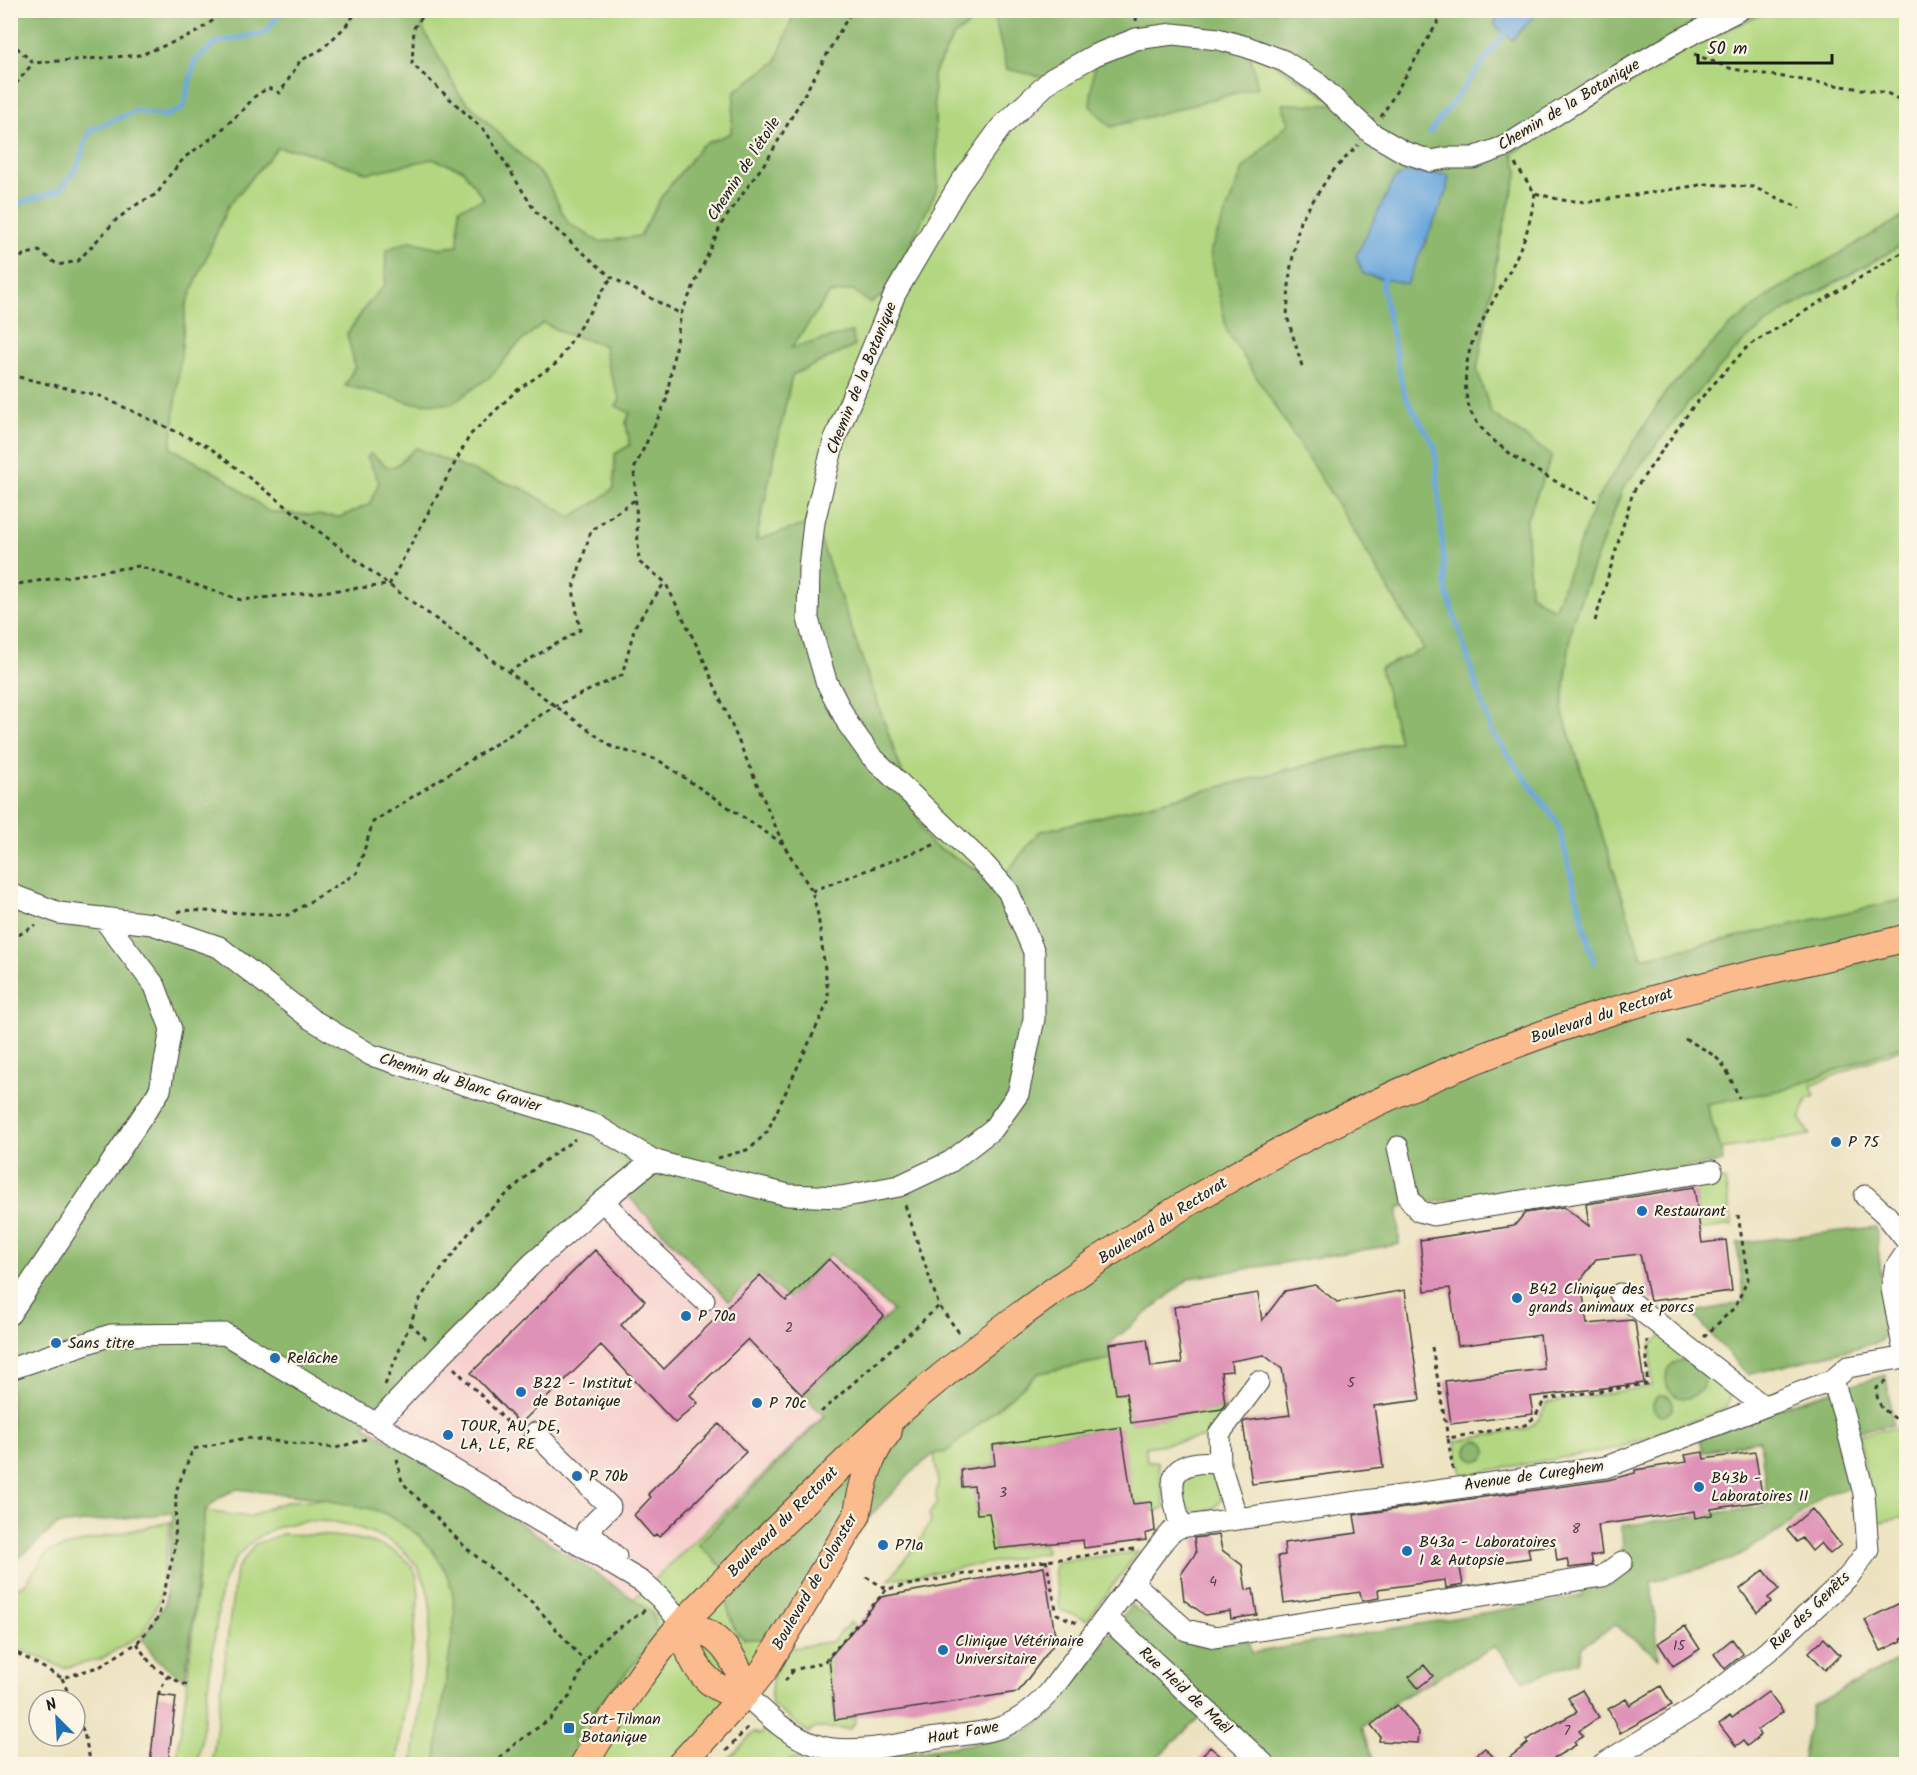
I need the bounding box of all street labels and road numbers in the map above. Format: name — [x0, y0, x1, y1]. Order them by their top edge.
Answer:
street label: Chemin de la Botanique — [1493, 53, 1645, 157]
street label: Chemin de l'étoile — [701, 112, 787, 226]
street label: Chemin de la Botanique — [820, 298, 904, 458]
street label: Boulevard du Rectorat — [1528, 981, 1677, 1051]
street label: Chemin du Blanc Gravier — [376, 1046, 546, 1120]
street label: Boulevard du Rectorat — [1093, 1171, 1233, 1271]
street label: Avenue de Cureghem — [1462, 1454, 1606, 1498]
street label: Boulevard du Rectorat — [722, 1460, 845, 1583]
street label: Boulevard de Colonster — [766, 1508, 865, 1655]
street label: Rue des Genêts — [1764, 1566, 1856, 1656]
street label: Rue Heid de Maël — [1133, 1641, 1237, 1741]
street label: Haut Fawe — [925, 1714, 1001, 1752]

